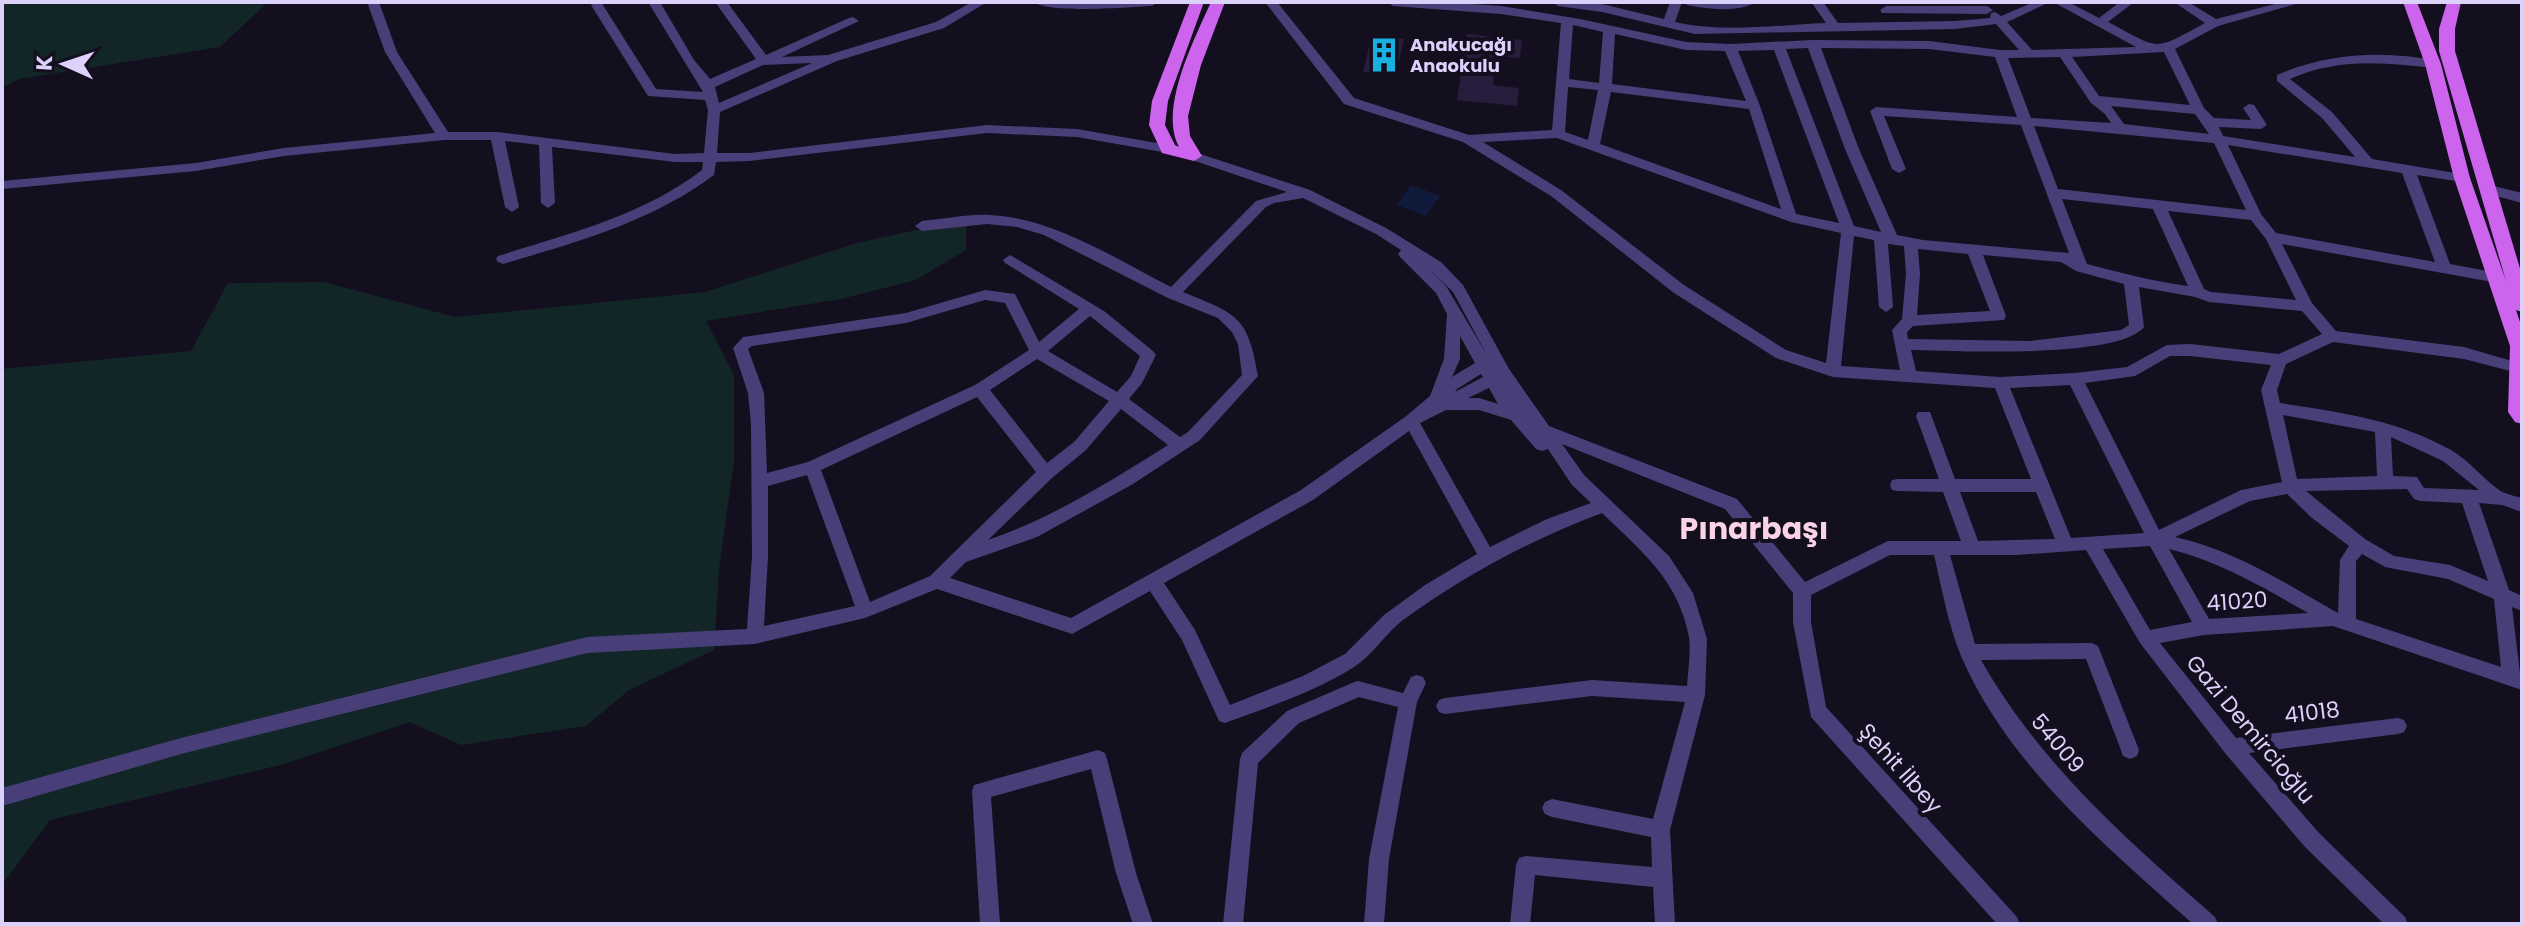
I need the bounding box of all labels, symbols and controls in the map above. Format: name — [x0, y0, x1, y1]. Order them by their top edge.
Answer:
north arrow — [24, 24, 104, 104]
place label: Anakucağı Anaokulu — [1410, 32, 1512, 78]
building icon: Anakucağı Anaokulu — [1365, 36, 1403, 74]
text: K — [29, 55, 60, 71]
district label: Pınarbaşı — [1680, 507, 1828, 550]
street label: 41020 — [2205, 584, 2269, 619]
street label: Gazi Demircioğlu — [2179, 648, 2322, 811]
street label: 41018 — [2283, 694, 2342, 731]
street label: 54009 — [2024, 707, 2092, 780]
street label: Şehit İlbey — [1852, 716, 1950, 821]

